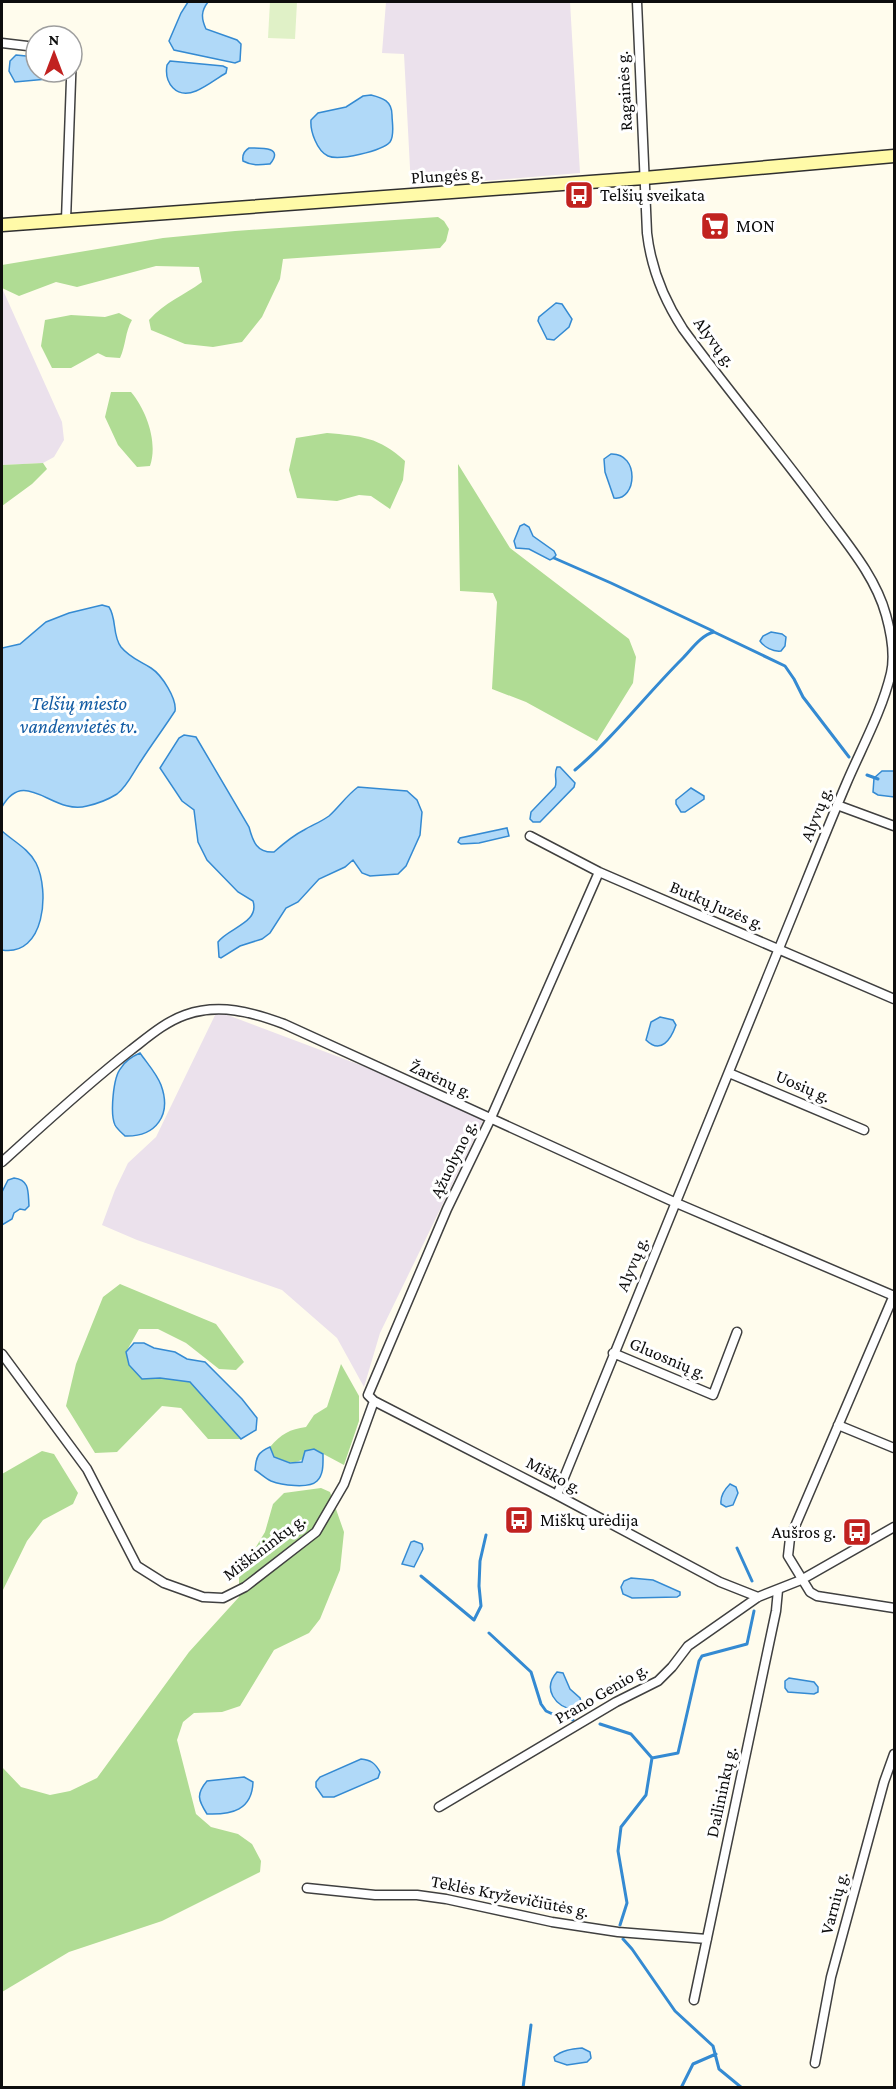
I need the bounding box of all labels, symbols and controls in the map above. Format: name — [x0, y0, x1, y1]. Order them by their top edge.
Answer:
north arrow — [24, 24, 84, 84]
text: N — [49, 31, 60, 48]
street label: Ragainės g. — [612, 50, 636, 132]
street label: Plungės g. — [410, 162, 484, 188]
bus stop icon: Telšių sveikata — [563, 179, 595, 211]
place label: Telšių sveikata — [600, 185, 705, 205]
supermarket icon: MON — [699, 210, 731, 242]
place label: MON — [736, 216, 775, 236]
street label: Alyvų g. — [690, 313, 740, 371]
water label: Telšių miesto vandenvietės tv. — [20, 692, 138, 737]
street label: Alyvų g. — [796, 784, 836, 844]
street label: Butkų Juzės g. — [667, 876, 767, 934]
street label: Žarėnų g. — [407, 1056, 475, 1102]
street label: Uosių g. — [773, 1066, 833, 1106]
street label: Ąžuolyno g. — [426, 1117, 480, 1201]
street label: Alyvų g. — [612, 1234, 652, 1294]
street label: Gluosnių g. — [627, 1333, 709, 1383]
street label: Miško g. — [523, 1452, 585, 1498]
bus stop icon: Miškų urėdija — [503, 1504, 535, 1536]
street label: Miškininkų g. — [219, 1510, 309, 1584]
place label: Miškų urėdija — [540, 1510, 639, 1531]
bus stop icon: Aušros g. — [841, 1516, 873, 1548]
place label: Aušros g. — [771, 1522, 836, 1542]
street label: Prano Genio g. — [551, 1658, 651, 1728]
street label: Dailininkų g. — [702, 1745, 740, 1839]
street label: Varnių g. — [816, 1869, 852, 1937]
street label: Teklės Kryževičiūtės g. — [429, 1871, 591, 1921]

